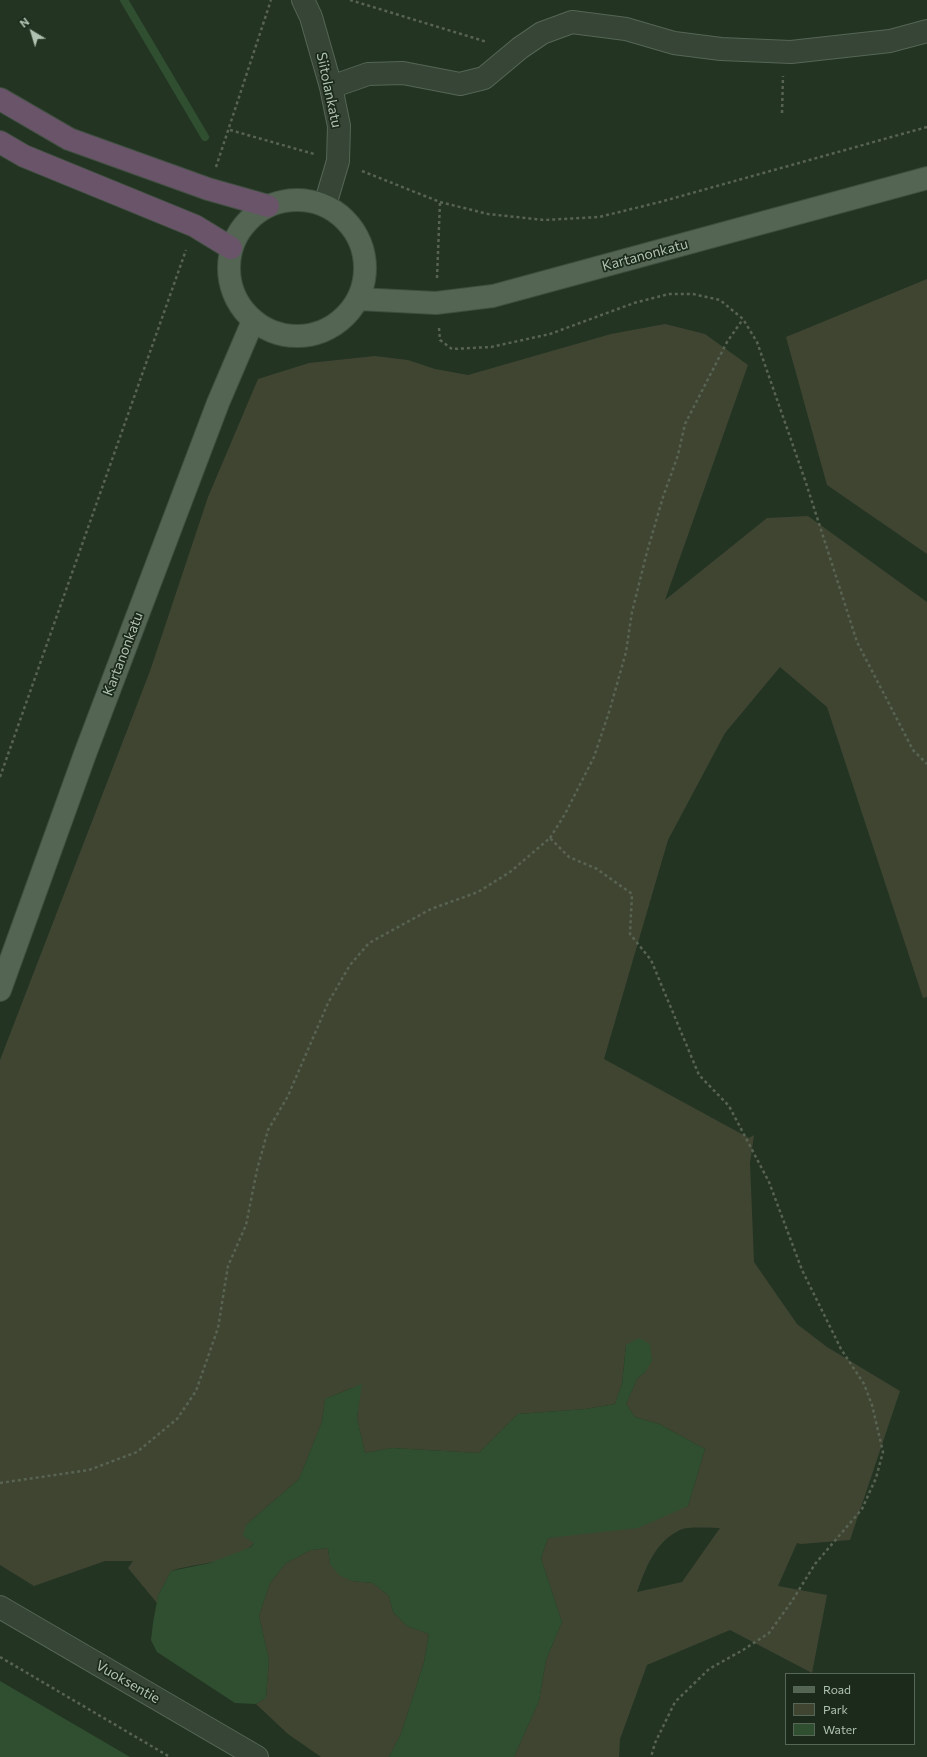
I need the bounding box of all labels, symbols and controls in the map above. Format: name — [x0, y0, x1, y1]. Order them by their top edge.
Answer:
north arrow — [12, 12, 52, 52]
text: N — [17, 14, 32, 30]
street label: Siitolankatu — [313, 51, 345, 129]
street label: Kartanonkatu — [600, 235, 690, 275]
street label: Kartanonkatu — [99, 610, 147, 698]
street label: Vuoksentie — [93, 1657, 163, 1707]
legend — [785, 1673, 915, 1745]
text: Road — [823, 1682, 851, 1696]
text: Park — [823, 1702, 848, 1716]
text: Water — [823, 1722, 857, 1736]

